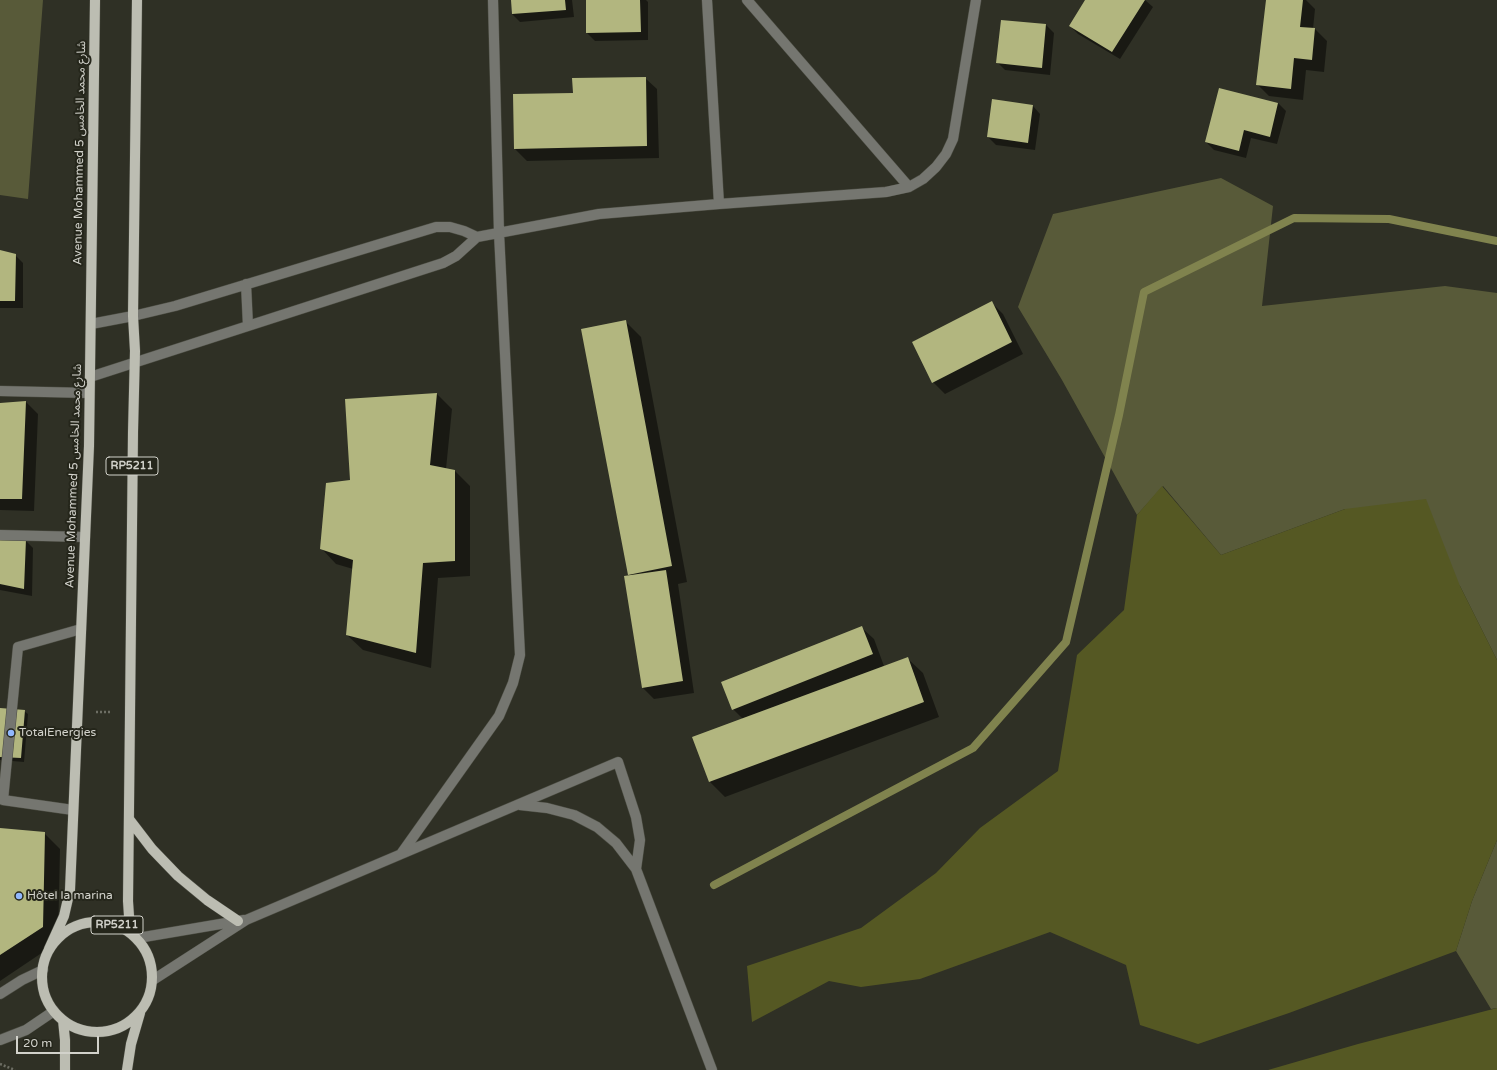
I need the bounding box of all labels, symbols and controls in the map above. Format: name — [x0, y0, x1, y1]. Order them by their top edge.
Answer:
street label: Avenue Mohammed 5 شارع محمد الخامس — [71, 41, 89, 265]
street label: Avenue Mohammed 5 شارع محمد الخامس — [63, 364, 85, 588]
road number: RP5211 — [106, 457, 158, 475]
place label: TotalEnergies — [19, 726, 96, 740]
marker: TotalEnergies — [6, 728, 16, 738]
place label: Hôtel la marina — [27, 889, 113, 903]
marker: Hôtel la marina — [14, 891, 24, 901]
road number: RP5211 — [91, 916, 143, 934]
scale bar — [18, 1028, 101, 1054]
text: 20 m — [23, 1036, 52, 1050]

